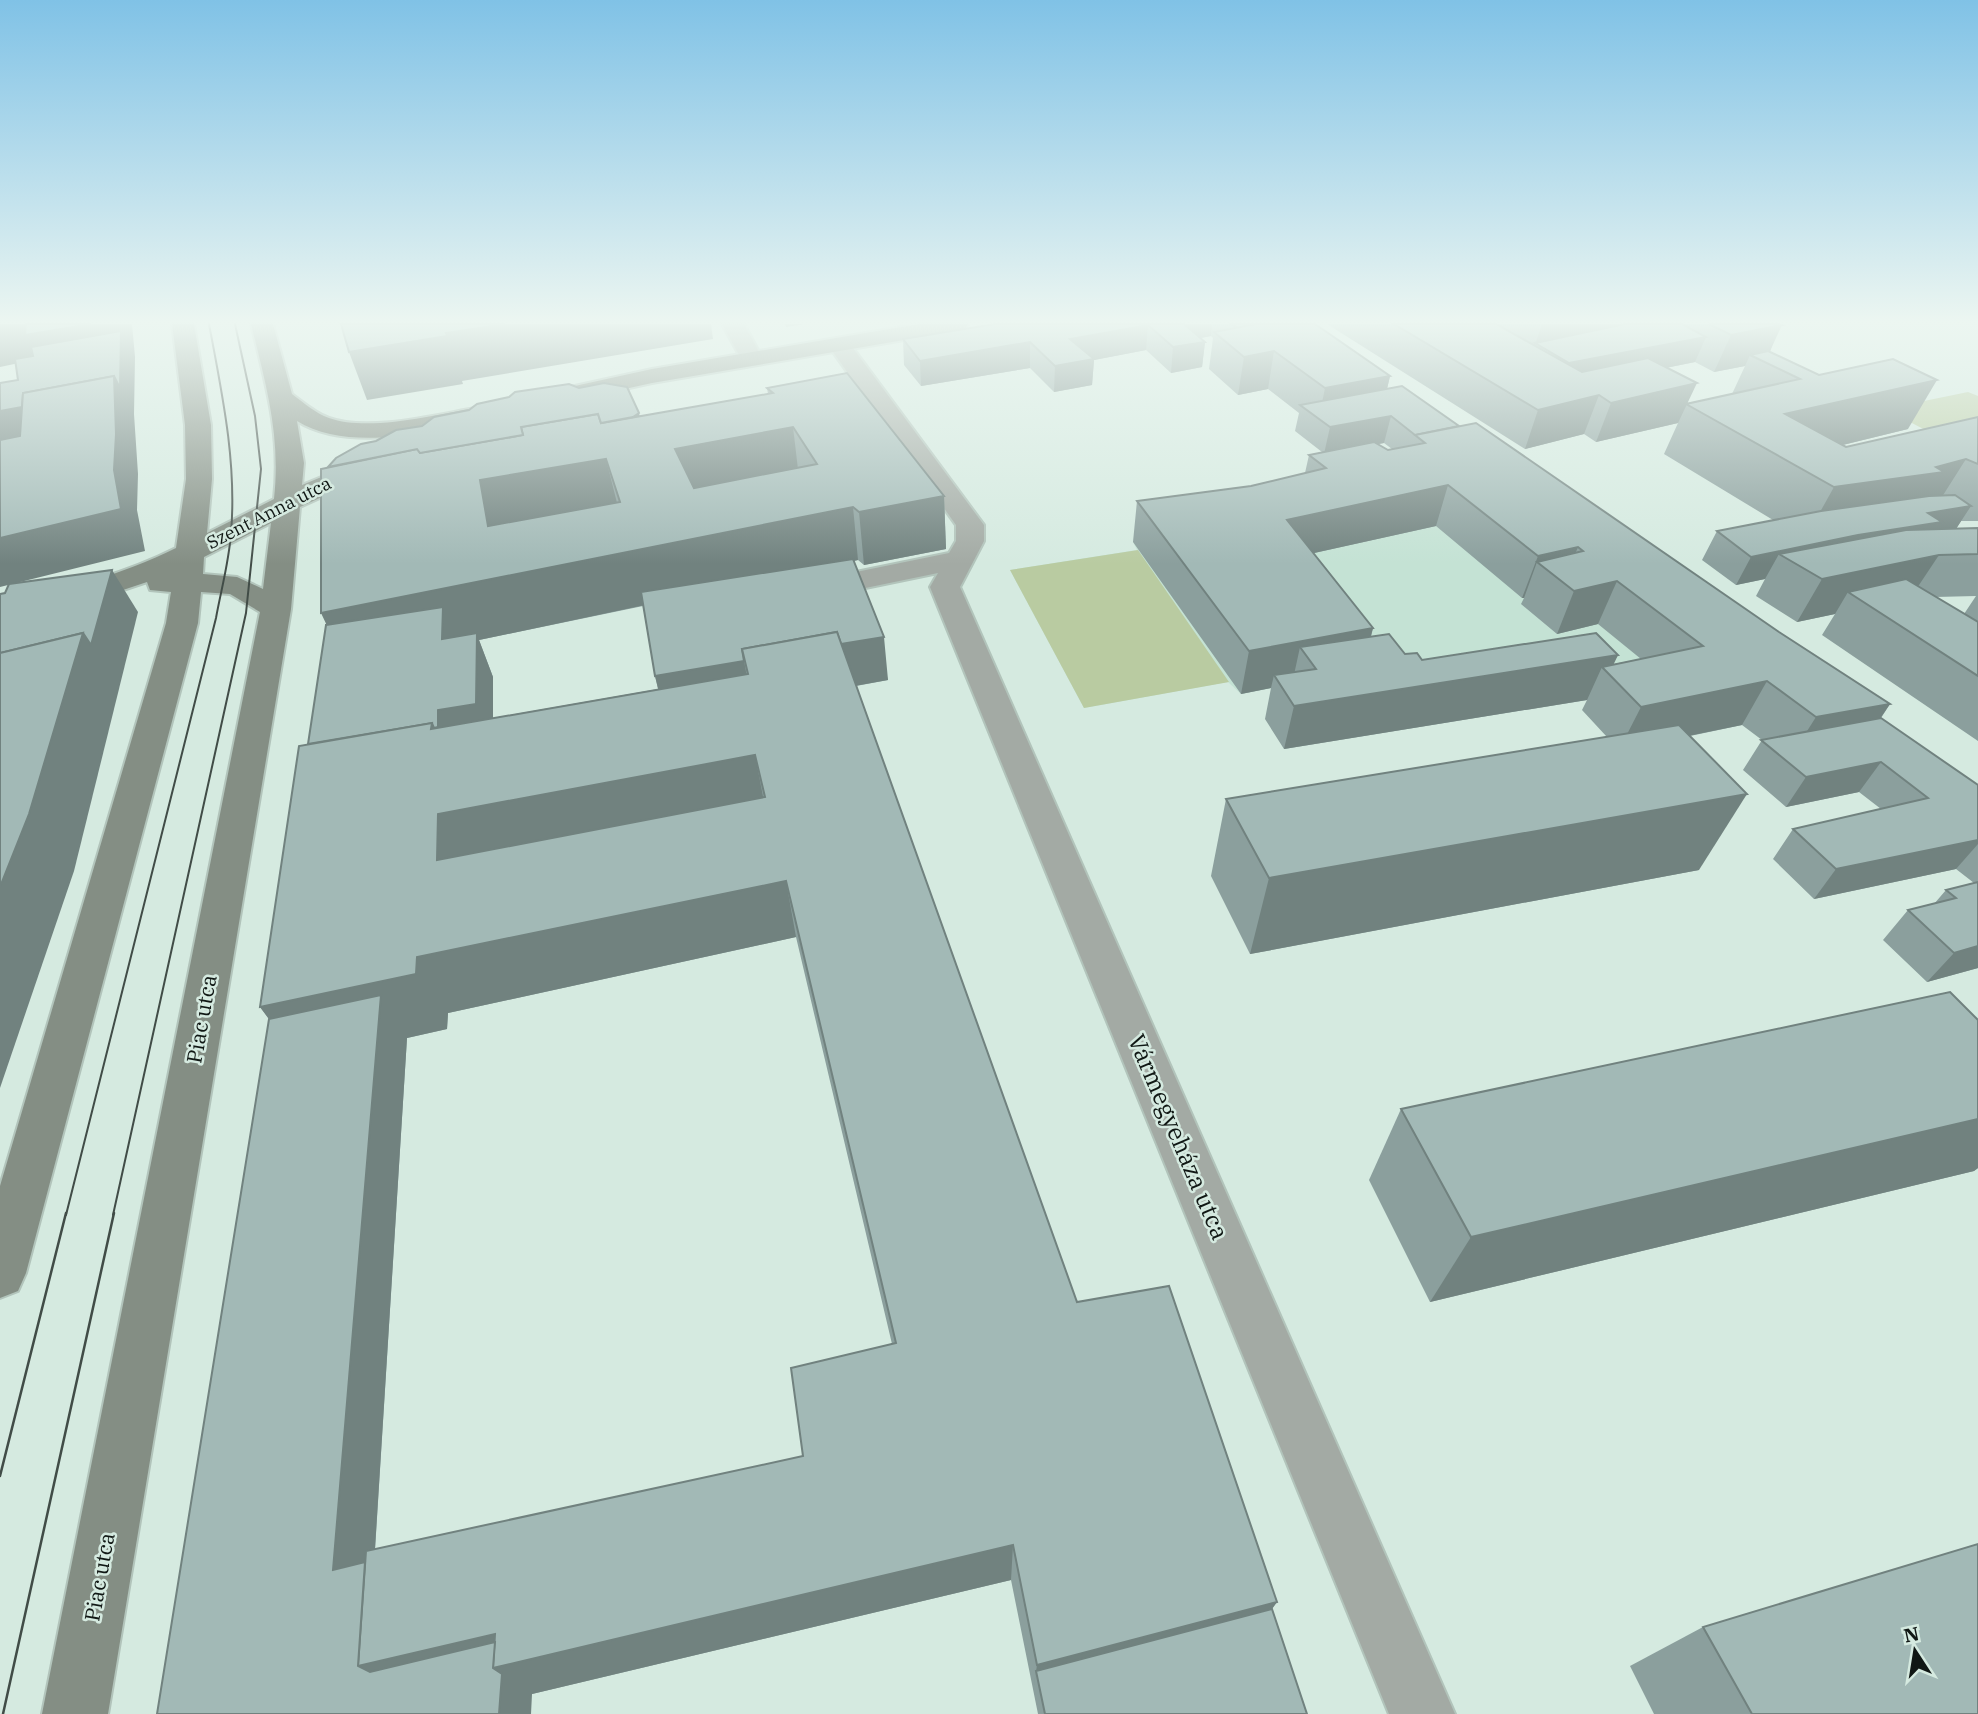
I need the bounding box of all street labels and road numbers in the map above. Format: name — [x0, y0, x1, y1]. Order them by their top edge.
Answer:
street label: Szent Anna utca — [203, 471, 335, 554]
street label: Piac utca — [179, 972, 223, 1065]
street label: Vármegyeháza utca — [1121, 1029, 1237, 1244]
street label: Piac utca — [77, 1530, 121, 1623]

